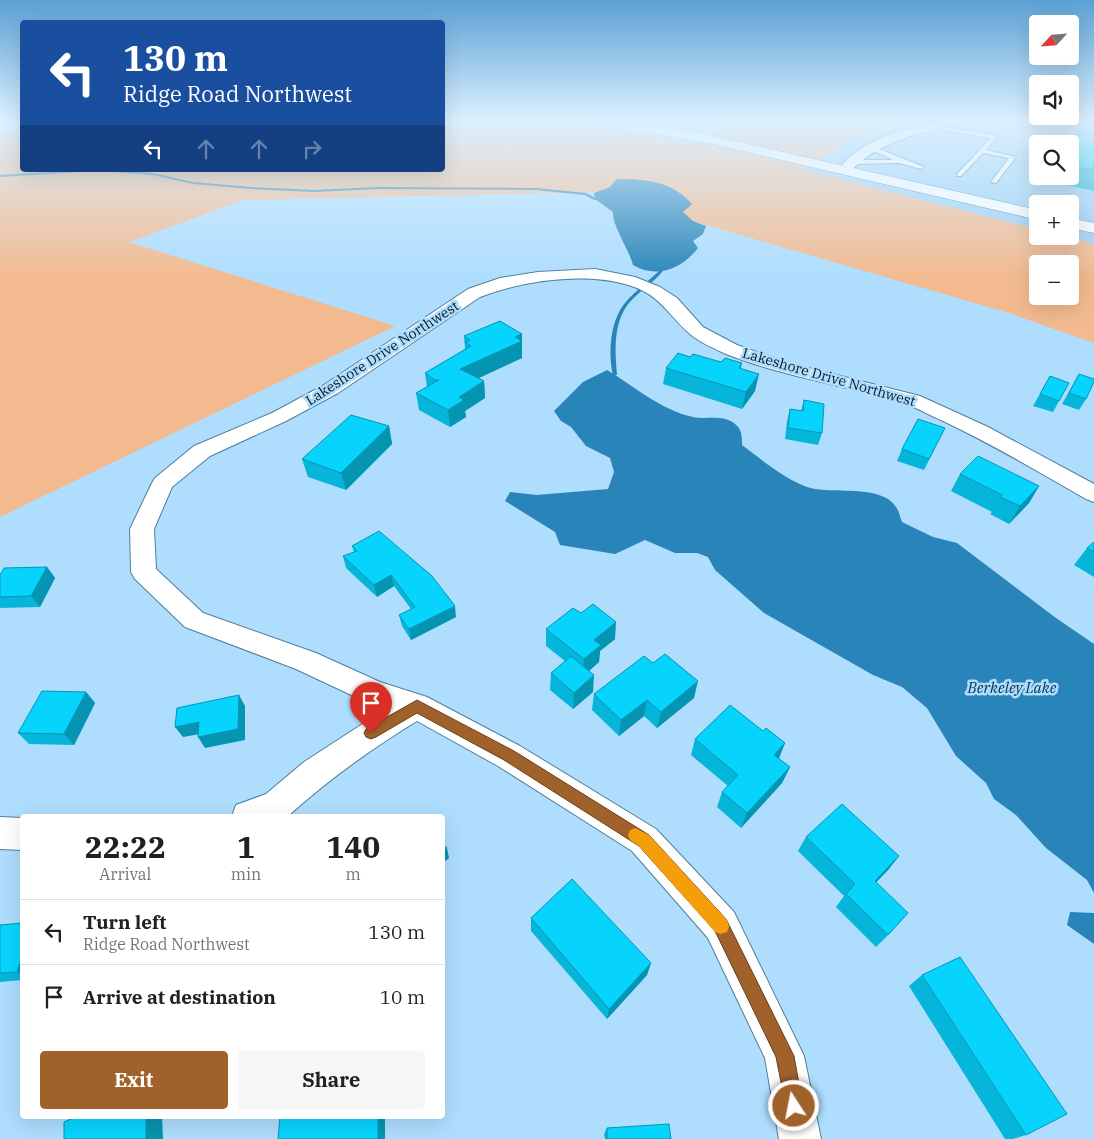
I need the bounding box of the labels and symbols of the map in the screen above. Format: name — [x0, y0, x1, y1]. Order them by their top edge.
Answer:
north arrow — [1029, 15, 1079, 65]
street label: Lakeshore Drive Northwest — [302, 297, 462, 409]
street label: Lakeshore Drive Northwest — [740, 344, 918, 410]
water label: Berkeley Lake — [967, 678, 1057, 697]
pin — [350, 682, 392, 733]
position arrow — [767, 1079, 819, 1131]

